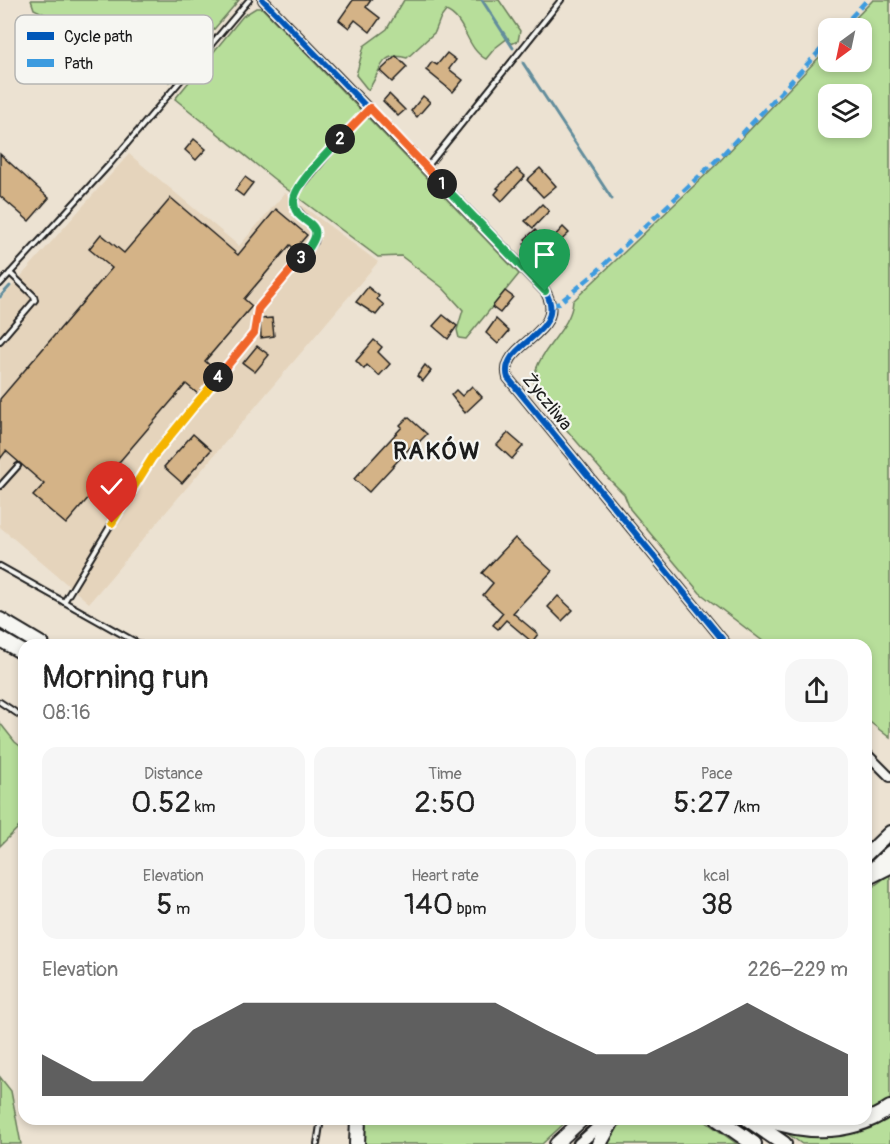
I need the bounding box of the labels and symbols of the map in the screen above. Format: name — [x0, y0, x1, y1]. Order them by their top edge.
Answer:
legend — [15, 15, 213, 84]
north arrow — [818, 18, 872, 72]
text: Cycle path — [64, 27, 132, 47]
text: Path — [64, 54, 93, 74]
pin: 2 — [325, 124, 355, 154]
pin: 1 — [427, 169, 457, 199]
pin — [519, 229, 570, 291]
pin: 3 — [286, 243, 316, 273]
pin: 4 — [203, 362, 233, 392]
street label: Życzliwa — [517, 369, 577, 435]
district label: RAKÓW — [393, 436, 481, 466]
pin — [86, 461, 137, 523]

